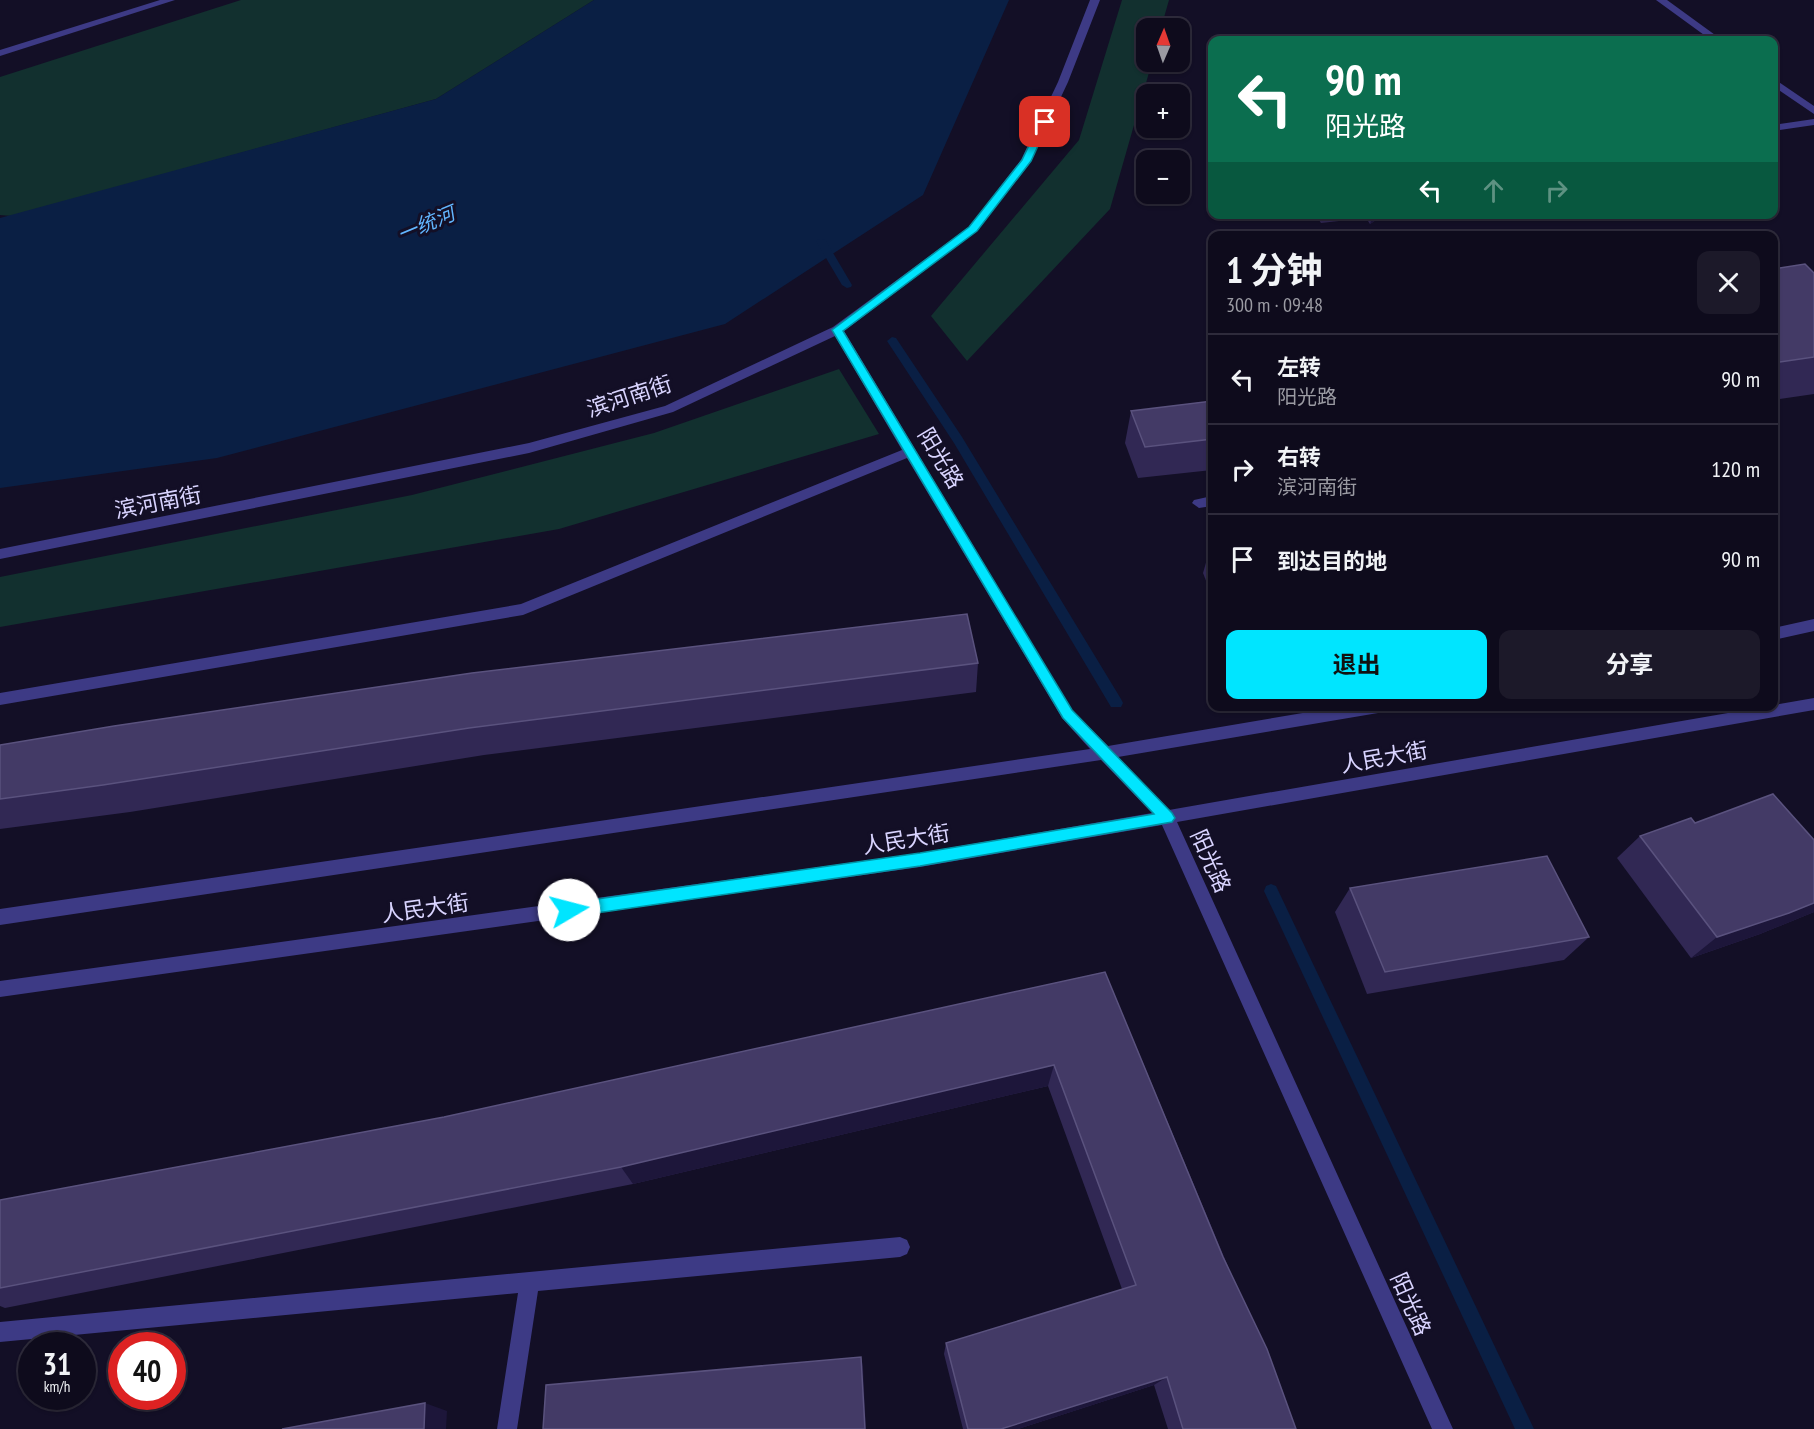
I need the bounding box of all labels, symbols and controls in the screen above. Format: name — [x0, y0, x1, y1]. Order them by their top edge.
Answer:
north arrow — [1136, 18, 1190, 72]
map controls — [1136, 18, 1190, 204]
text: 90 m — [1325, 52, 1402, 107]
icon: left — [1226, 60, 1304, 138]
button: + — [1136, 84, 1190, 138]
pin — [1019, 96, 1070, 147]
icon: arrive — [1028, 105, 1061, 138]
text: 阳光路 — [1325, 109, 1406, 143]
button: − — [1136, 150, 1190, 204]
icon: left — [1414, 174, 1447, 207]
icon: ahead — [1477, 174, 1510, 207]
icon: right — [1540, 174, 1573, 207]
water label: 一统河 — [393, 199, 462, 248]
text: 1 分钟 — [1226, 246, 1323, 293]
button: close — [1697, 251, 1760, 314]
text: 300 m · 09:48 — [1226, 292, 1323, 318]
text: 左转 — [1277, 353, 1321, 381]
icon: left — [1226, 363, 1259, 396]
text: 90 m — [1721, 365, 1760, 393]
street label: 滨河南街 — [583, 369, 675, 423]
text: 阳光路 — [1277, 384, 1337, 410]
street label: 阳光路 — [912, 422, 970, 494]
text: 右转 — [1277, 443, 1321, 471]
icon: right — [1226, 453, 1259, 486]
text: 120 m — [1711, 455, 1760, 483]
text: 滨河南街 — [1277, 474, 1357, 500]
street label: 滨河南街 — [112, 480, 204, 524]
icon: arrive — [1226, 543, 1259, 576]
text: 90 m — [1721, 545, 1760, 573]
text: 到达目的地 — [1277, 547, 1387, 575]
button: 退出 — [1226, 630, 1487, 699]
button: 分享 — [1499, 630, 1760, 699]
street label: 人民大街 — [1338, 736, 1430, 778]
street label: 人民大街 — [860, 818, 952, 860]
street label: 阳光路 — [1185, 825, 1237, 897]
position arrow — [537, 878, 601, 942]
street label: 人民大街 — [379, 888, 471, 928]
street label: 阳光路 — [1385, 1268, 1437, 1340]
speed limit sign: 40 — [108, 1332, 186, 1410]
text: 31 — [43, 1344, 71, 1383]
text: km/h — [44, 1377, 70, 1396]

